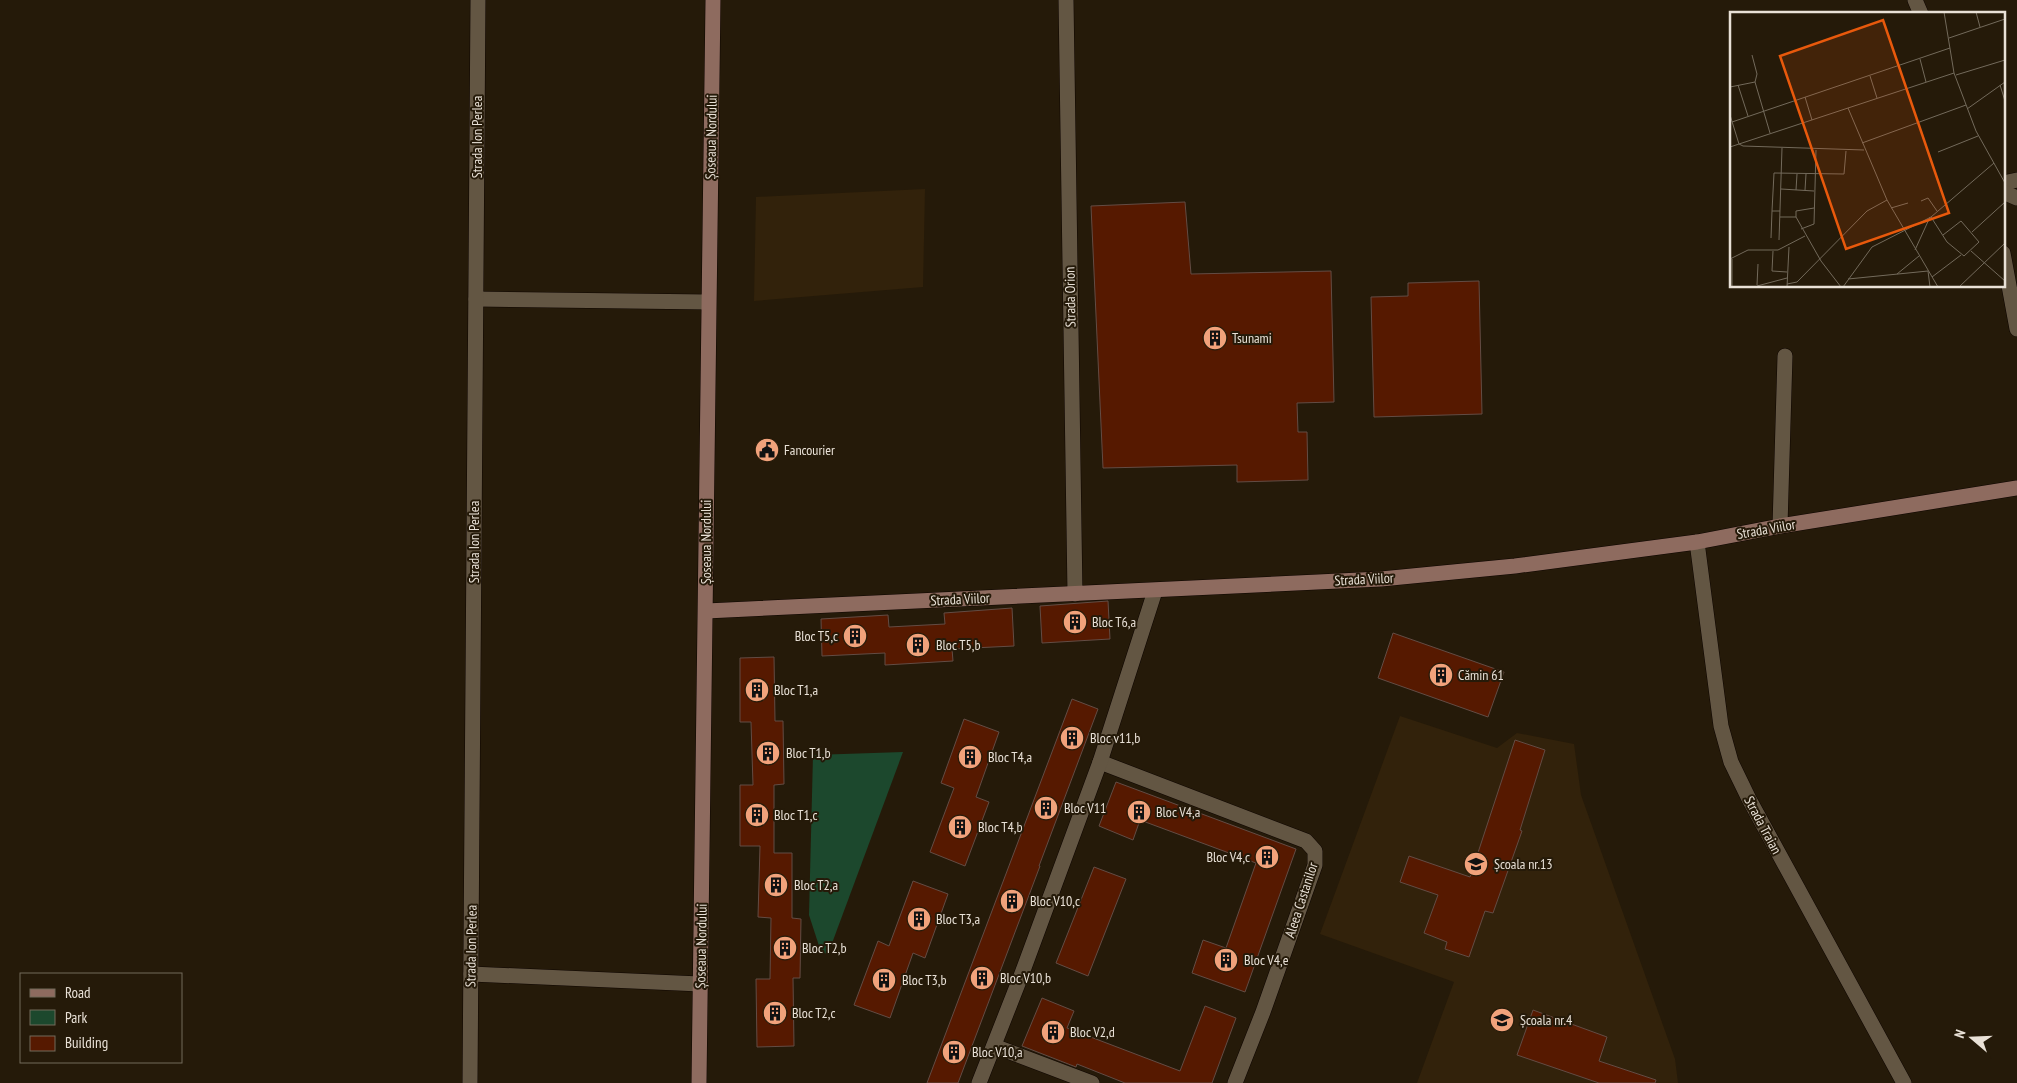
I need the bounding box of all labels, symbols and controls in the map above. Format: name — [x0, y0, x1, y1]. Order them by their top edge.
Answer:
inset map — [1730, 12, 2004, 288]
street label: Șoseaua Nordului — [701, 94, 721, 180]
street label: Strada Ion Perlea — [468, 96, 486, 178]
street label: Strada Orion — [1060, 267, 1080, 327]
building icon: Tsunami — [1202, 325, 1228, 351]
place label: Tsunami — [1232, 329, 1272, 347]
public building icon: Fancourier — [754, 437, 780, 463]
place label: Fancourier — [784, 441, 835, 459]
street label: Șoseaua Nordului — [697, 500, 715, 584]
street label: Strada Ion Perlea — [465, 501, 483, 583]
street label: Strada Viilor — [1735, 515, 1797, 543]
street label: Strada Viilor — [1334, 568, 1394, 590]
street label: Strada Viilor — [930, 588, 990, 610]
building icon: Bloc T6,a — [1062, 609, 1088, 635]
place label: Bloc T6,a — [1092, 613, 1136, 631]
building icon: Bloc T5,c — [842, 623, 868, 649]
place label: Bloc T5,c — [795, 627, 838, 645]
building icon: Bloc T5,b — [905, 632, 931, 658]
place label: Bloc T5,b — [936, 636, 980, 654]
building icon: Cămin 61 — [1428, 662, 1454, 688]
place label: Cămin 61 — [1458, 666, 1504, 684]
building icon: Bloc T1,a — [744, 677, 770, 703]
place label: Bloc T1,a — [774, 681, 818, 699]
building icon: Bloc v11,b — [1059, 725, 1085, 751]
place label: Bloc v11,b — [1090, 729, 1140, 747]
building icon: Bloc T1,b — [755, 740, 781, 766]
place label: Bloc T1,b — [786, 744, 830, 762]
building icon: Bloc T4,a — [957, 744, 983, 770]
place label: Bloc T4,a — [988, 748, 1032, 766]
street label: Strada Traian — [1740, 793, 1786, 857]
building icon: Bloc V11 — [1033, 795, 1059, 821]
place label: Bloc V11 — [1064, 799, 1106, 817]
building icon: Bloc V4,a — [1126, 799, 1152, 825]
building icon: Bloc T1,c — [744, 802, 770, 828]
place label: Bloc V4,a — [1156, 803, 1200, 821]
place label: Bloc T1,c — [774, 806, 817, 824]
building icon: Bloc T4,b — [947, 814, 973, 840]
place label: Bloc T4,b — [978, 818, 1022, 836]
building icon: Bloc V4,c — [1254, 844, 1280, 870]
place label: Bloc V4,c — [1206, 848, 1250, 866]
school or university icon: Școala nr.13 — [1463, 851, 1489, 877]
place label: Școala nr.13 — [1494, 855, 1553, 873]
street label: Aleea Castanilor — [1280, 860, 1322, 940]
building icon: Bloc T2,a — [763, 872, 789, 898]
place label: Bloc T2,a — [794, 876, 838, 894]
building icon: Bloc V10,c — [999, 888, 1025, 914]
place label: Bloc V10,c — [1030, 892, 1080, 910]
street label: Șoseaua Nordului — [691, 903, 711, 989]
street label: Strada Ion Perlea — [461, 905, 481, 987]
building icon: Bloc T3,a — [906, 906, 932, 932]
place label: Bloc T3,a — [936, 910, 980, 928]
building icon: Bloc T2,b — [772, 935, 798, 961]
place label: Bloc T2,b — [802, 939, 846, 957]
building icon: Bloc V4,e — [1213, 947, 1239, 973]
place label: Bloc V4,e — [1244, 951, 1289, 969]
building icon: Bloc V10,b — [969, 965, 995, 991]
building icon: Bloc T3,b — [871, 967, 897, 993]
place label: Bloc V10,b — [1000, 969, 1051, 987]
place label: Bloc T3,b — [902, 971, 946, 989]
legend — [20, 973, 182, 1063]
text: Road — [65, 983, 91, 1002]
building icon: Bloc T2,c — [762, 1000, 788, 1026]
place label: Bloc T2,c — [792, 1004, 835, 1022]
school or university icon: Școala nr.4 — [1489, 1007, 1515, 1033]
text: Park — [65, 1008, 87, 1027]
place label: Școala nr.4 — [1520, 1011, 1573, 1029]
north arrow — [1947, 1013, 1997, 1063]
building icon: Bloc V2,d — [1040, 1019, 1066, 1045]
place label: Bloc V2,d — [1070, 1023, 1115, 1041]
text: N — [1950, 1027, 1969, 1040]
text: Building — [65, 1033, 108, 1052]
building icon: Bloc V10,a — [941, 1039, 967, 1065]
place label: Bloc V10,a — [972, 1043, 1023, 1061]

